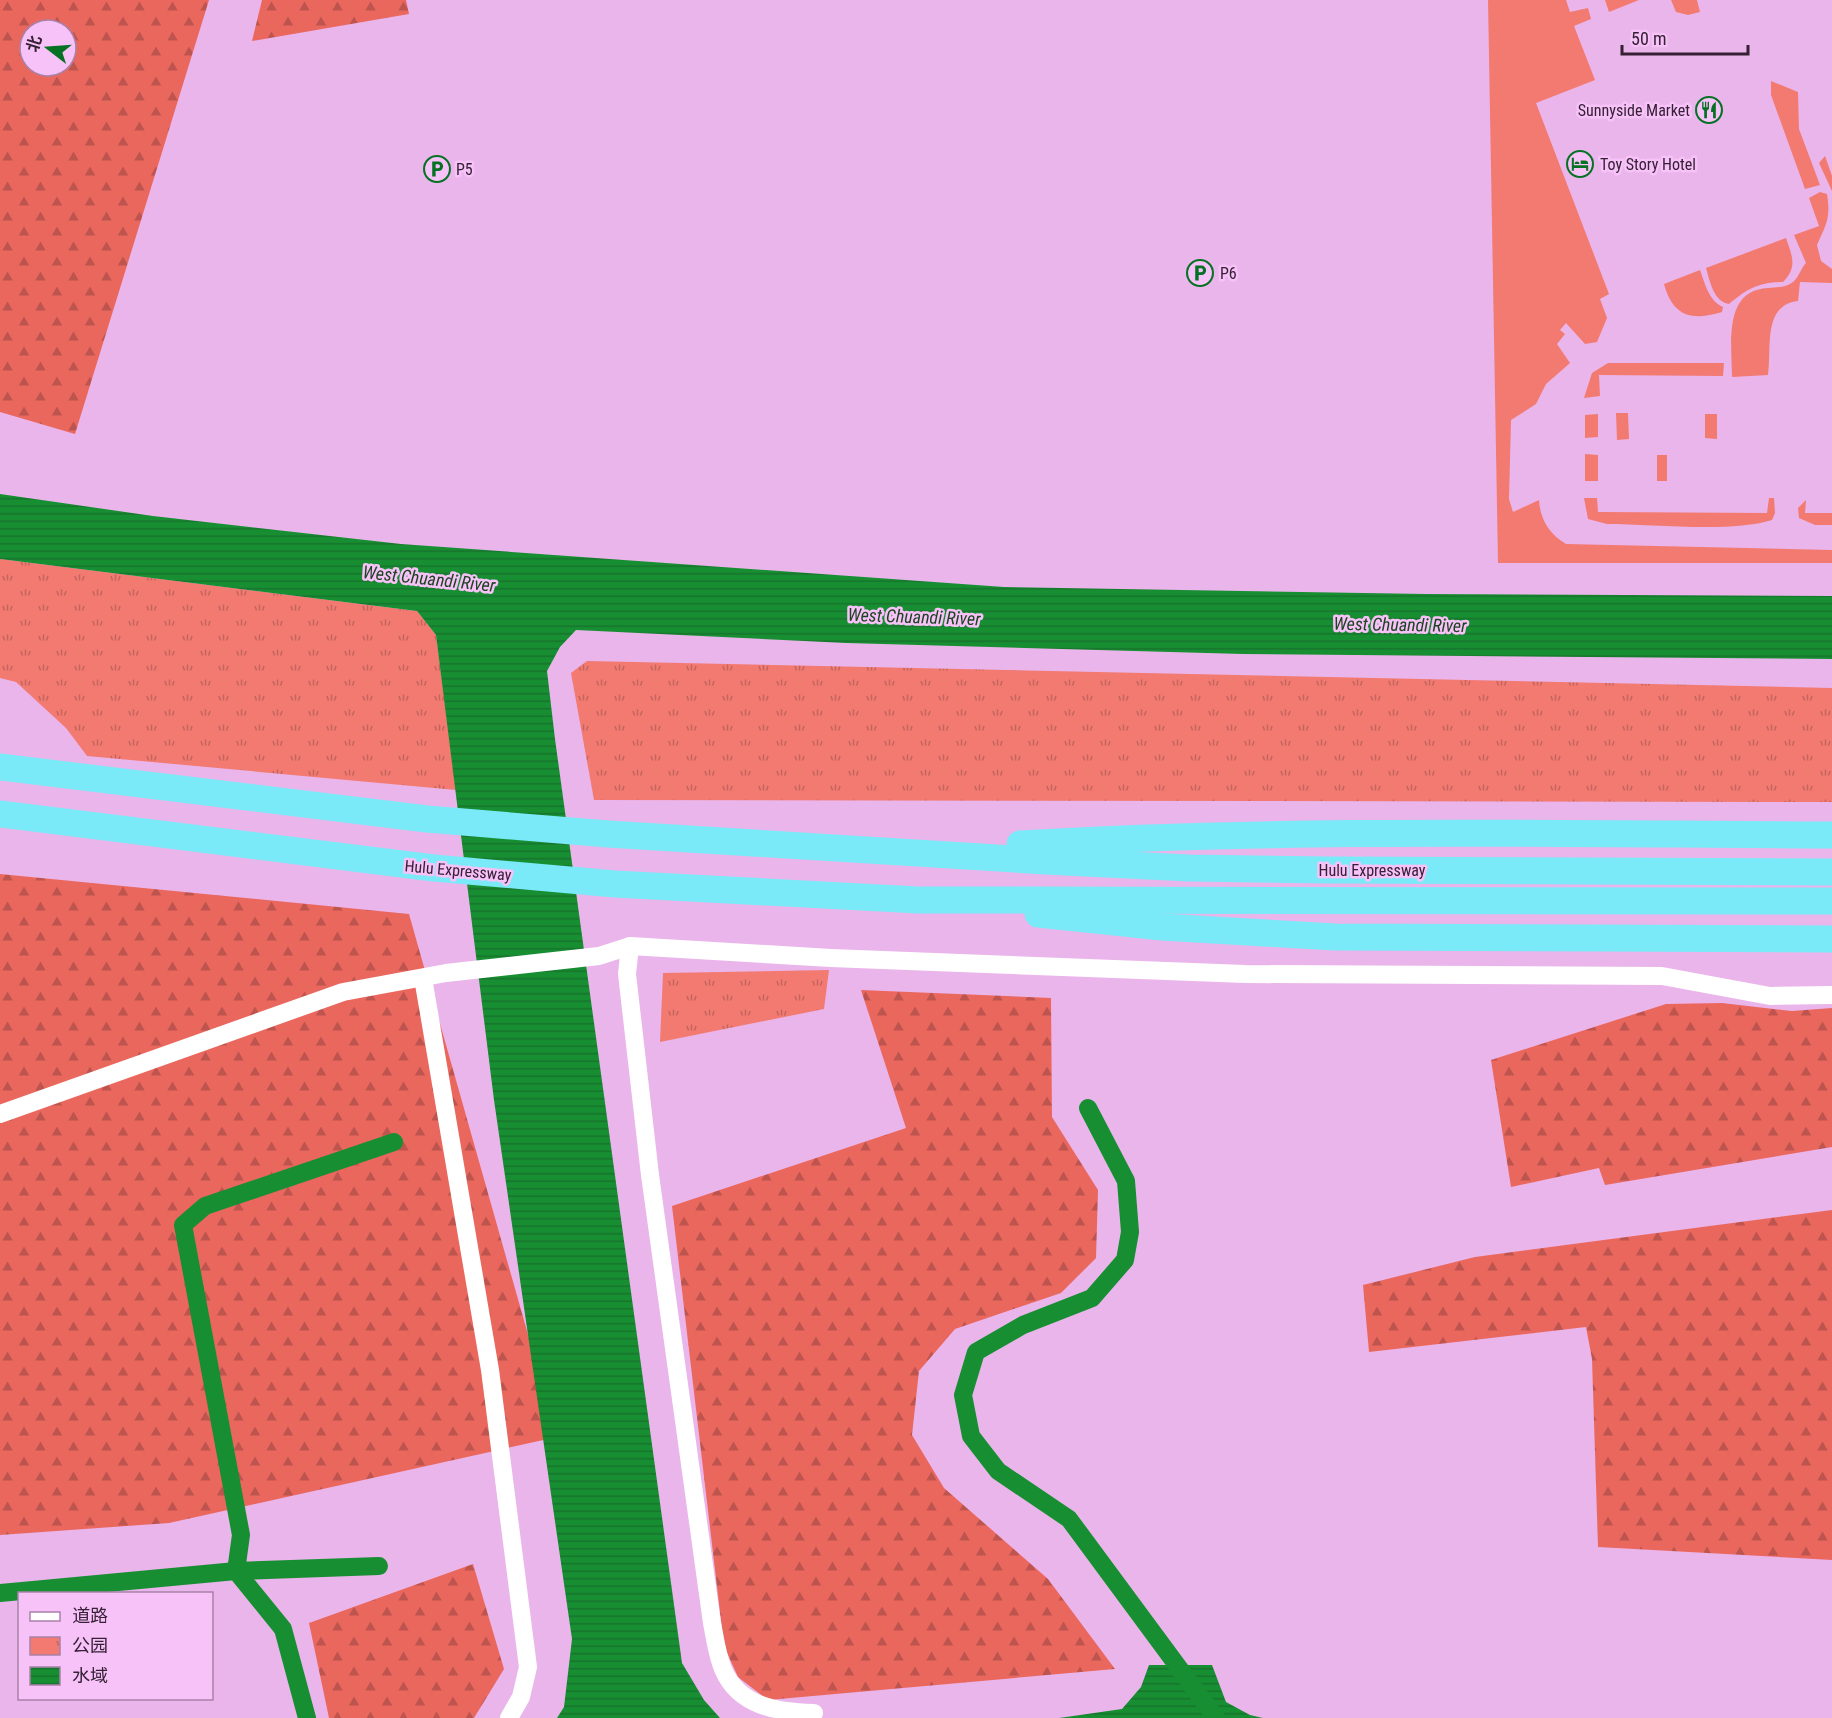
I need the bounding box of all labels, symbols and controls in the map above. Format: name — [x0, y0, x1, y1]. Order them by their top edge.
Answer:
north arrow — [18, 18, 78, 78]
scale bar — [1622, 18, 1748, 56]
text: 50 m — [1631, 28, 1666, 49]
text: 北 — [23, 33, 46, 54]
restaurant icon: Sunnyside Market — [1694, 95, 1724, 125]
place label: Sunnyside Market — [1578, 101, 1690, 120]
hotel icon: Toy Story Hotel — [1565, 149, 1595, 179]
parking icon: P5 — [422, 154, 452, 184]
place label: Toy Story Hotel — [1600, 155, 1696, 174]
place label: P5 — [456, 160, 473, 179]
parking icon: P6 — [1185, 258, 1215, 288]
place label: P6 — [1220, 264, 1237, 283]
water label: West Chuandi River — [362, 561, 497, 596]
water label: West Chuandi River — [847, 604, 981, 629]
water label: West Chuandi River — [1333, 613, 1467, 636]
street label: Hulu Expressway — [404, 856, 512, 885]
street label: Hulu Expressway — [1318, 861, 1426, 880]
legend — [18, 1592, 213, 1700]
text: 道路 — [72, 1605, 108, 1626]
text: 公园 — [72, 1635, 108, 1656]
text: 水域 — [72, 1665, 108, 1686]

